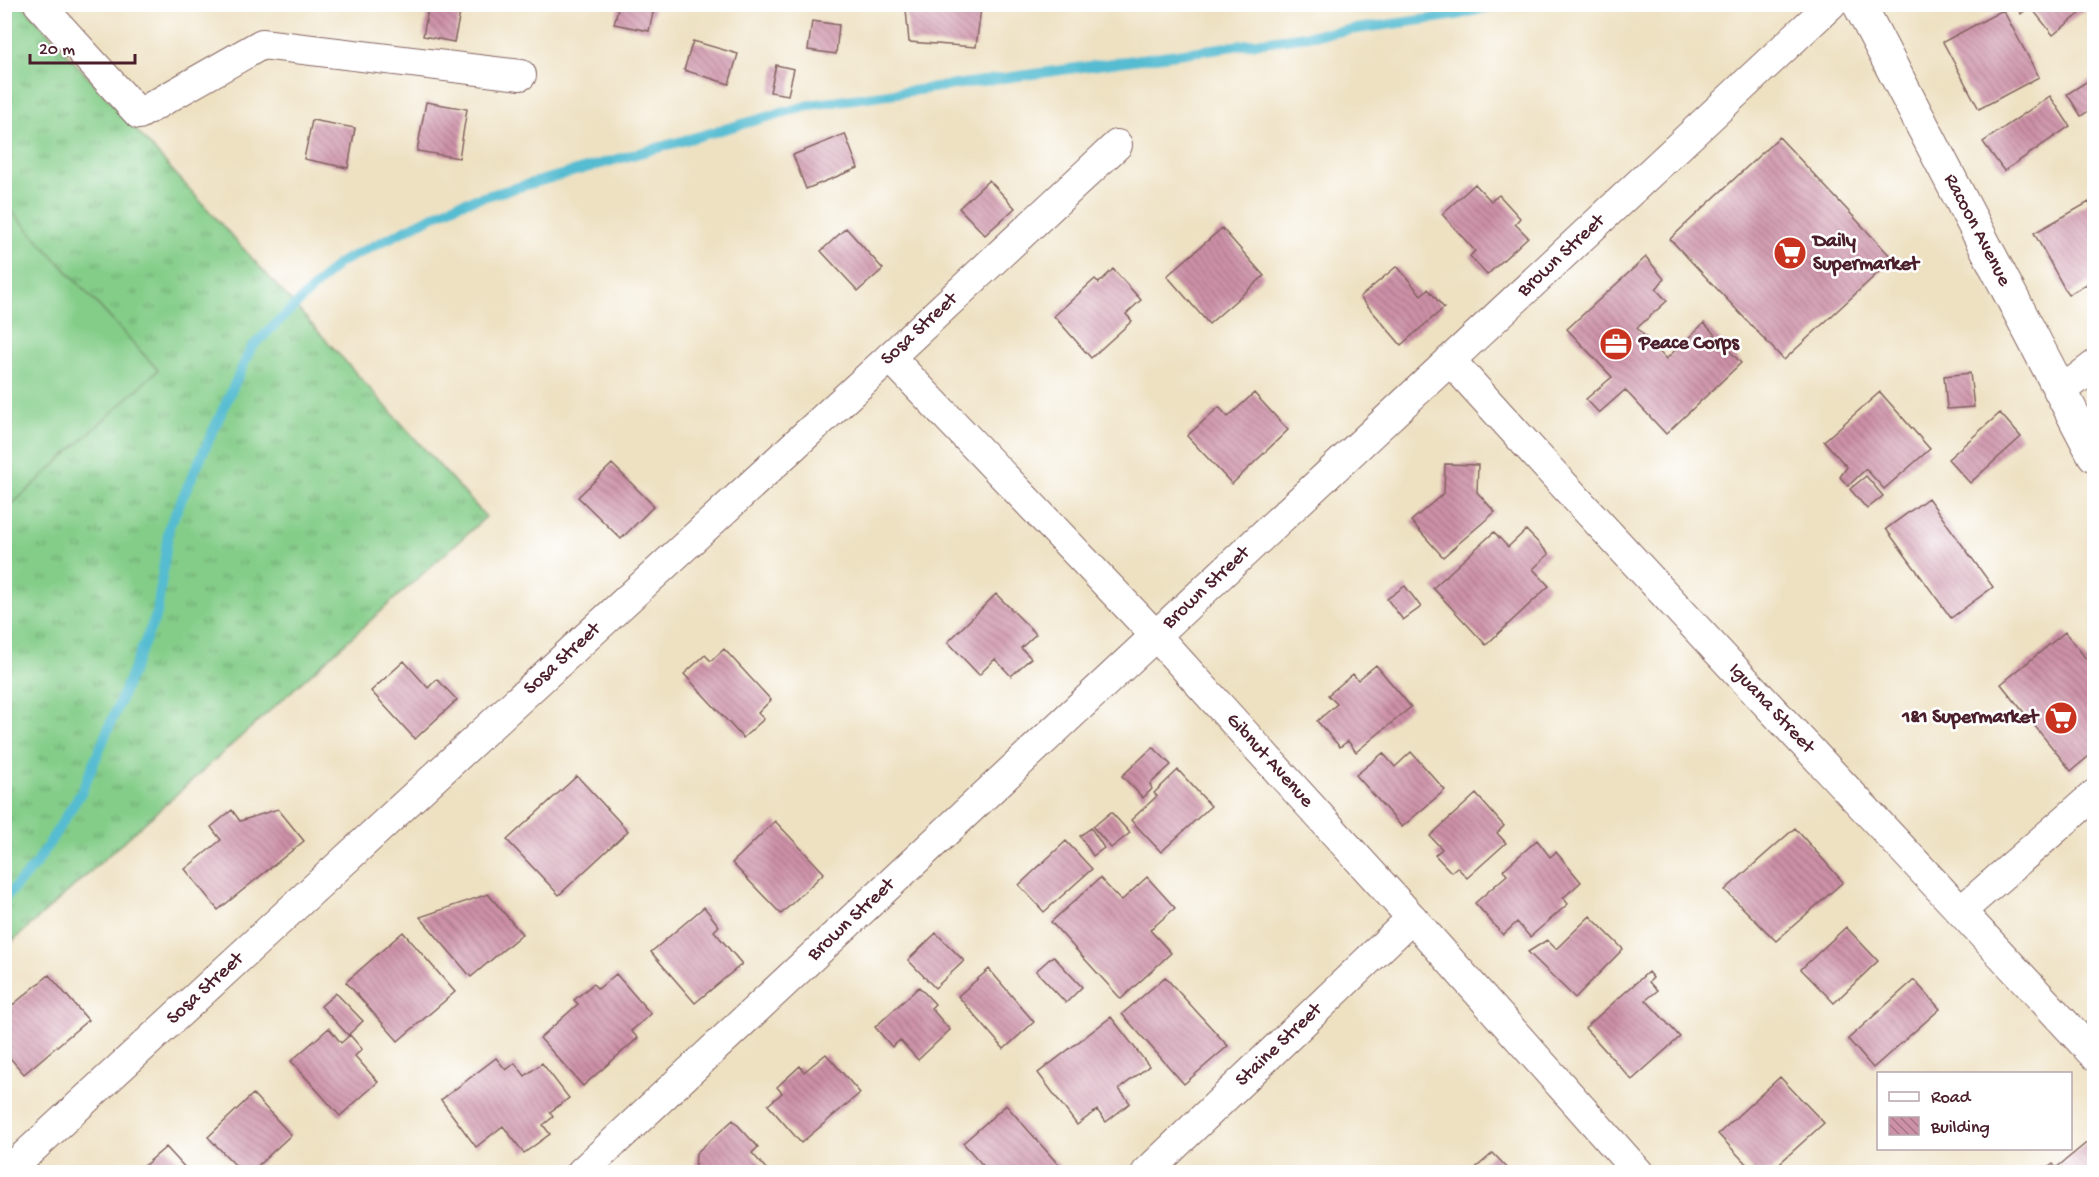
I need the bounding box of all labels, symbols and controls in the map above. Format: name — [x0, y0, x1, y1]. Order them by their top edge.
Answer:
scale bar — [30, 27, 135, 65]
text: 20 m — [39, 40, 75, 61]
street label: Racoon Avenue — [1938, 170, 2016, 291]
street label: Brown Street — [1512, 209, 1611, 303]
place label: Daily Supermarket — [1811, 231, 1921, 277]
supermarket icon: Daily Supermarket — [1772, 235, 1808, 271]
street label: Sosa Street — [876, 287, 964, 371]
office icon: Peace Corps — [1598, 326, 1634, 362]
place label: Peace Corps — [1638, 333, 1740, 356]
street label: Brown Street — [1157, 541, 1256, 635]
street label: Sosa Street — [519, 617, 607, 700]
street label: Iguana Street — [1723, 659, 1820, 760]
supermarket icon: 1&1 Supermarket — [2043, 700, 2079, 736]
place label: 1&1 Supermarket — [1901, 707, 2040, 730]
street label: Gibnut Avenue — [1221, 709, 1318, 813]
street label: Brown Street — [802, 872, 901, 967]
street label: Sosa Street — [162, 947, 250, 1030]
street label: Staine Street — [1231, 997, 1328, 1092]
legend — [1877, 1072, 2072, 1150]
text: Road — [1931, 1088, 1972, 1109]
text: Building — [1930, 1118, 1990, 1139]

